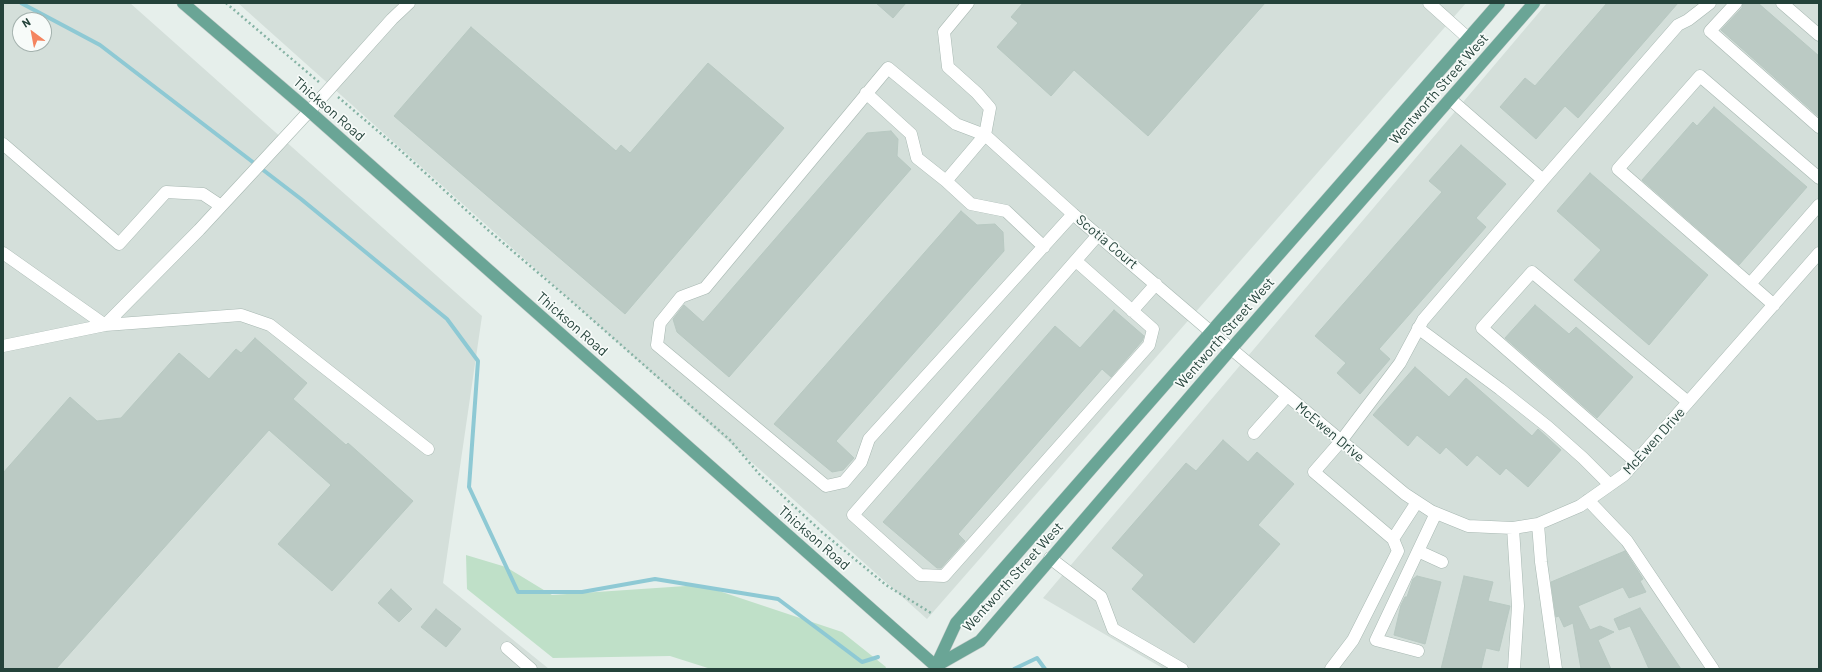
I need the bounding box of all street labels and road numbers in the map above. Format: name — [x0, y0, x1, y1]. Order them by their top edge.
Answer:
street label: Wentworth Street West — [1386, 30, 1492, 148]
street label: Thickson Road — [290, 73, 368, 145]
street label: Scotia Court — [1073, 211, 1141, 273]
street label: Wentworth Street West — [1172, 274, 1278, 392]
street label: Thickson Road — [533, 288, 611, 360]
street label: McEwen Drive — [1292, 398, 1368, 466]
street label: McEwen Drive — [1619, 404, 1689, 478]
street label: Thickson Road — [775, 502, 853, 574]
street label: Wentworth Street West — [959, 519, 1067, 635]

